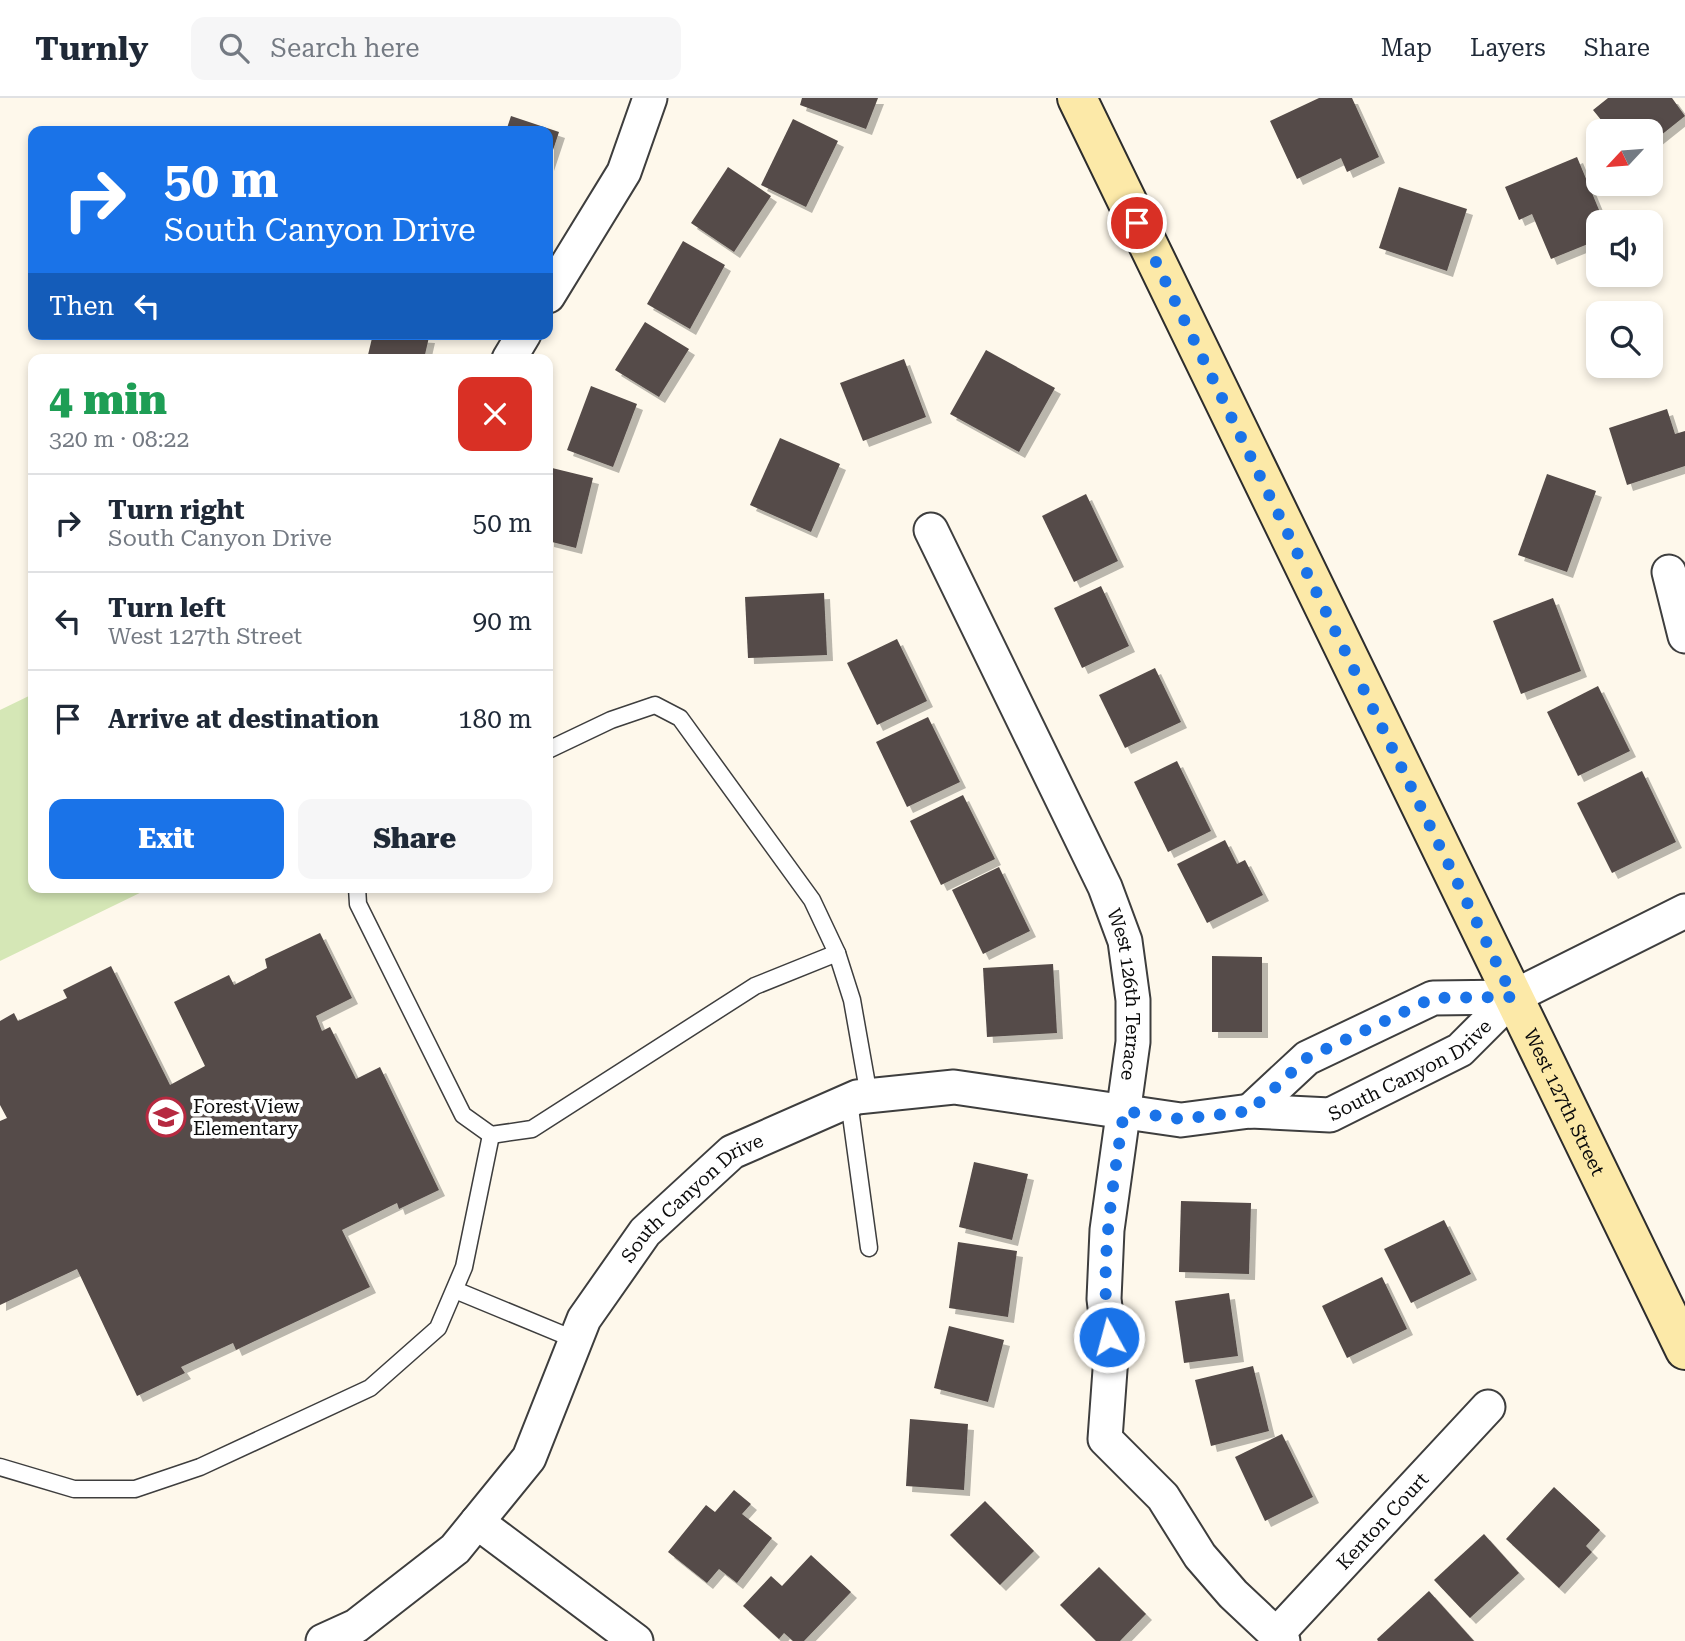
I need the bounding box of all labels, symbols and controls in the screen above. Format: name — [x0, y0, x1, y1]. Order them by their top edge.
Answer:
search box — [191, 17, 681, 80]
text: Turnly — [35, 29, 149, 68]
icon: search — [215, 29, 253, 67]
text: Search here — [271, 33, 419, 63]
text: Map — [1381, 34, 1432, 62]
text: Layers — [1470, 34, 1546, 62]
text: Share — [1584, 34, 1650, 62]
north arrow — [1586, 119, 1662, 196]
map controls — [1586, 119, 1663, 378]
text: 50 m — [164, 152, 279, 209]
icon: right — [49, 154, 140, 245]
pin — [1107, 193, 1167, 253]
icon: arrive — [1118, 204, 1156, 242]
button: sound — [1586, 210, 1663, 287]
text: South Canyon Drive — [164, 211, 476, 249]
icon: left — [128, 287, 166, 325]
text: Then — [49, 291, 114, 321]
button: search — [1586, 301, 1663, 378]
text: 4 min — [49, 375, 167, 424]
button: close — [458, 377, 532, 451]
text: 320 m · 08:22 — [49, 426, 189, 453]
text: Turn right — [108, 495, 244, 525]
icon: right — [49, 504, 87, 542]
text: 50 m — [473, 508, 532, 538]
text: South Canyon Drive — [108, 525, 332, 552]
text: Turn left — [108, 593, 226, 623]
icon: left — [49, 602, 87, 640]
text: 90 m — [473, 606, 532, 636]
text: West 127th Street — [108, 623, 302, 650]
icon: arrive — [49, 700, 87, 738]
text: Arrive at destination — [108, 704, 379, 734]
text: 180 m — [458, 704, 532, 734]
button: Exit — [49, 799, 284, 879]
button: Share — [298, 799, 532, 879]
street label: West 126th Terrace — [1102, 905, 1144, 1082]
street label: South Canyon Drive — [1325, 1015, 1496, 1126]
street label: West 127th Street — [1519, 1025, 1609, 1179]
place label: Forest View Elementary — [193, 1095, 300, 1140]
school or university icon: Forest View Elementary — [145, 1096, 187, 1138]
street label: South Canyon Drive — [616, 1129, 767, 1267]
position arrow — [1072, 1300, 1146, 1374]
street label: Kenton Court — [1332, 1468, 1433, 1574]

